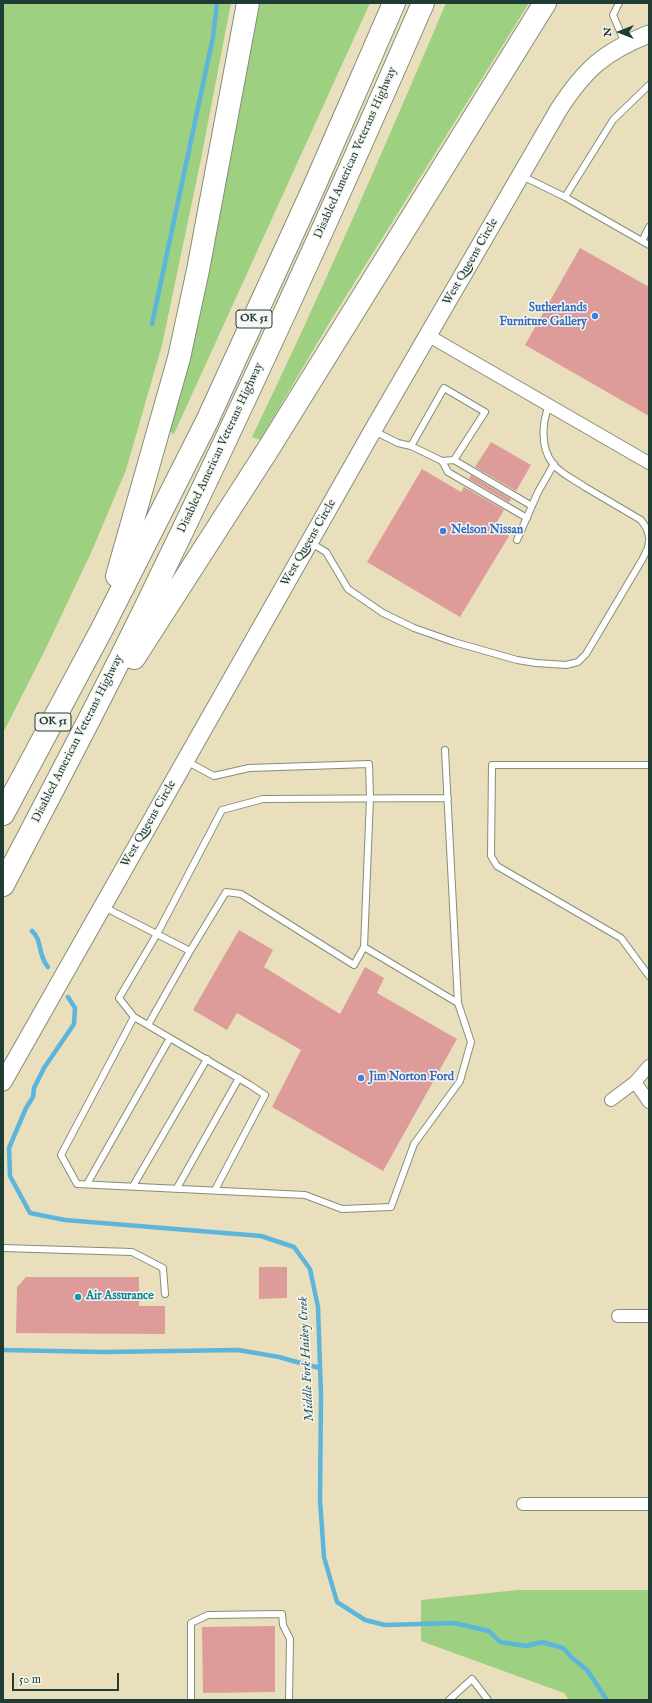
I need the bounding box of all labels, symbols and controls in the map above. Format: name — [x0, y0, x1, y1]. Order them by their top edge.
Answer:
north arrow — [600, 12, 640, 52]
text: N — [601, 27, 615, 37]
street label: Disabled American Veterans Highway — [312, 65, 400, 241]
street label: West Queens Circle — [440, 216, 502, 308]
place label: Sutherlands Furniture Gallery — [499, 302, 587, 330]
road number: OK 51 — [236, 310, 272, 328]
marker: Sutherlands Furniture Gallery — [590, 311, 600, 321]
street label: Disabled American Veterans Highway — [175, 360, 267, 536]
street label: West Queens Circle — [278, 497, 340, 589]
place label: Nelson Nissan — [451, 524, 523, 538]
marker: Nelson Nissan — [438, 526, 448, 536]
street label: Disabled American Veterans Highway — [29, 653, 127, 825]
road number: OK 51 — [35, 713, 71, 731]
street label: West Queens Circle — [118, 778, 180, 870]
place label: Jim Norton Ford — [369, 1071, 454, 1085]
marker: Jim Norton Ford — [356, 1073, 366, 1083]
place label: Air Assurance — [86, 1290, 154, 1304]
marker: Air Assurance — [73, 1292, 83, 1302]
water label: Middle Fork Haikey Creek — [296, 1296, 318, 1422]
scale bar — [14, 1665, 121, 1691]
text: 50 m — [19, 1672, 41, 1687]

